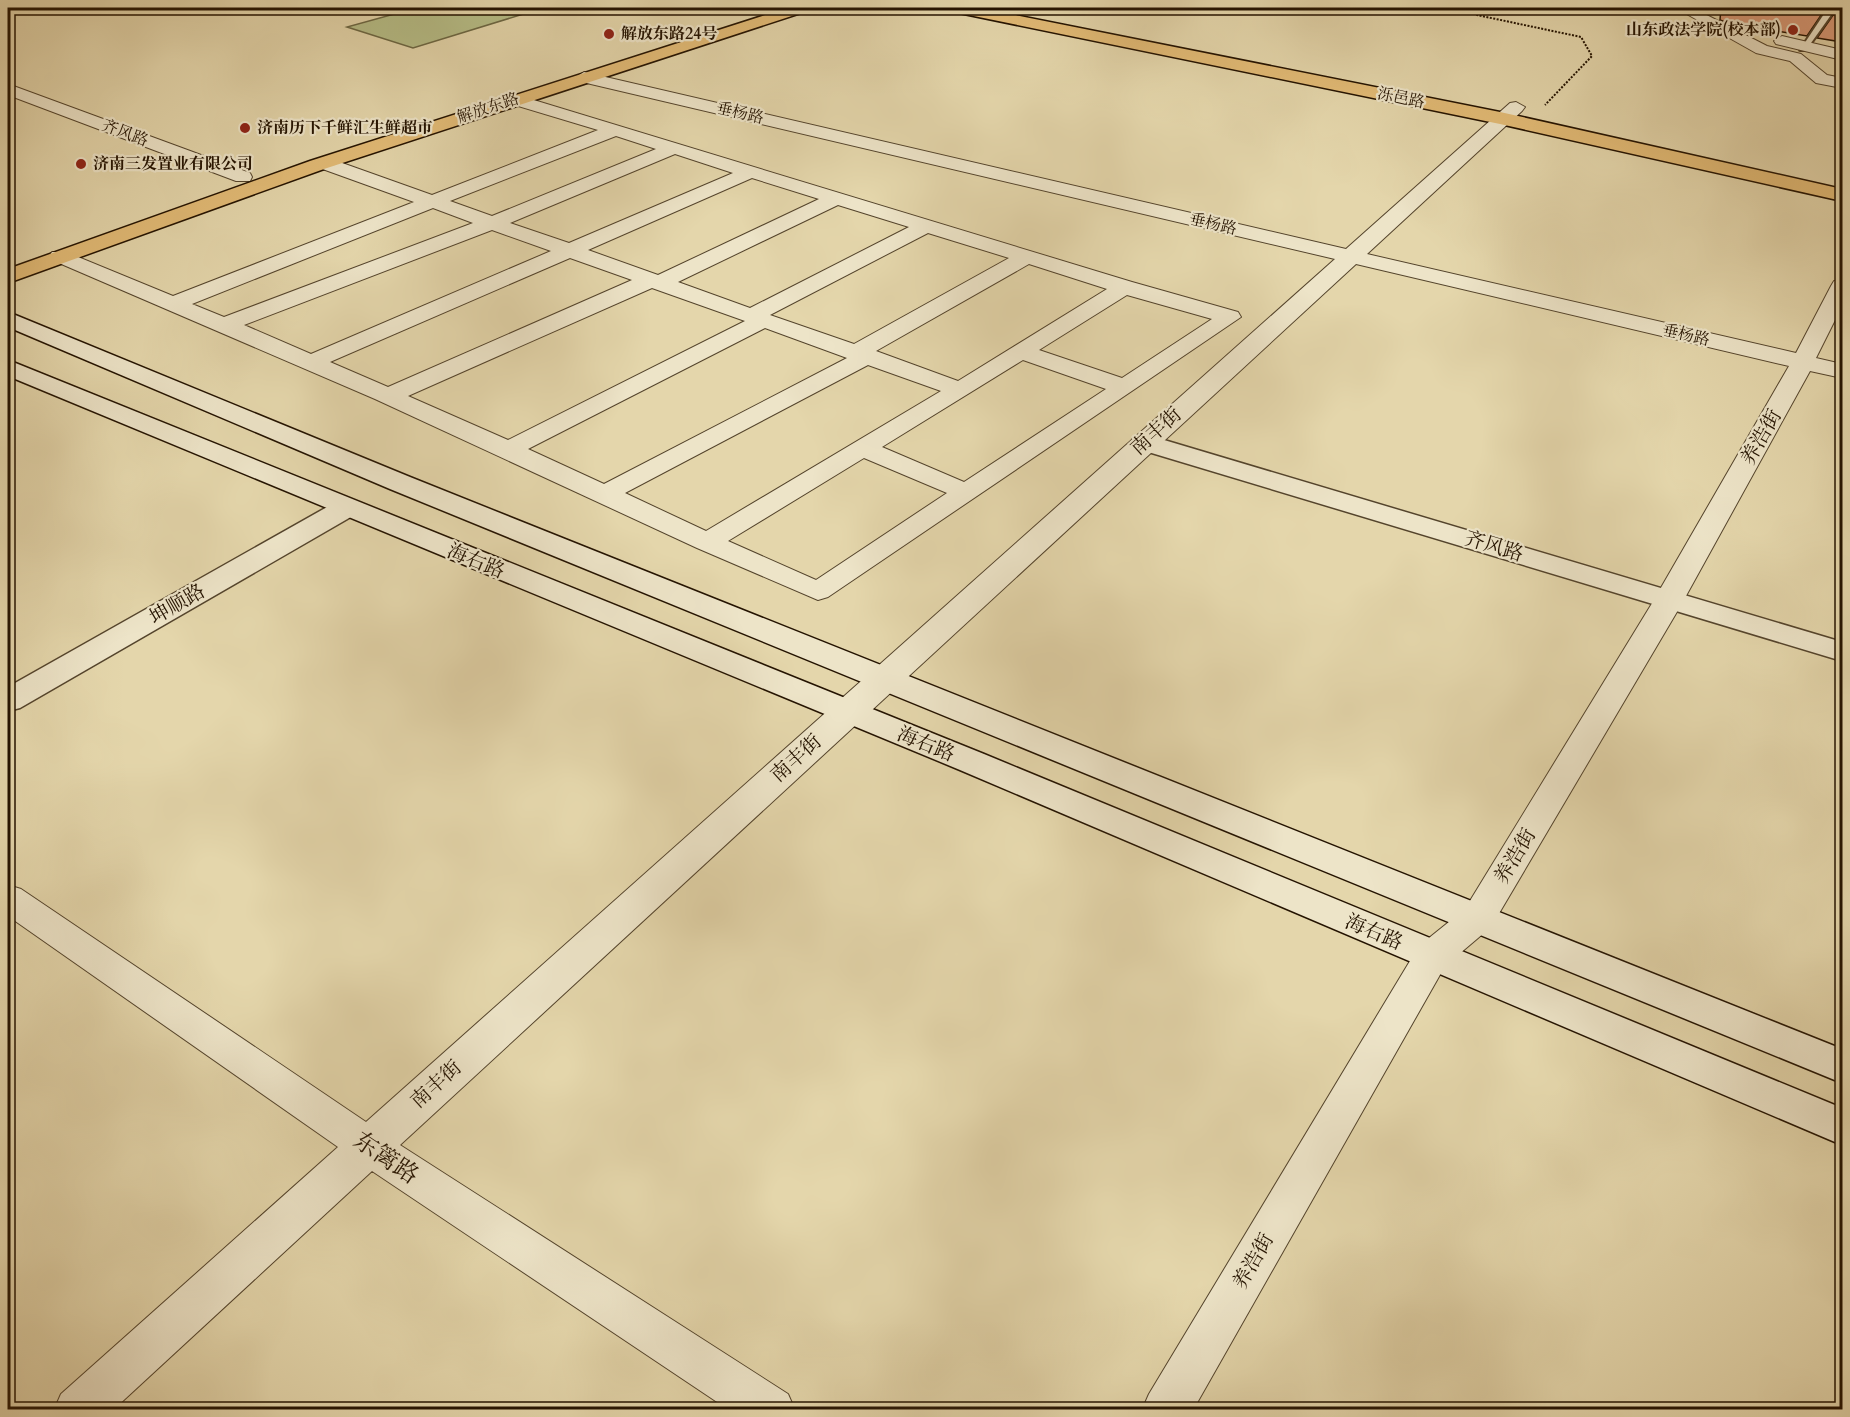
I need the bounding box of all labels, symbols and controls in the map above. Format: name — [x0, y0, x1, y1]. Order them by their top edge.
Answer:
place label: 山东政法学院(校本部) — [1626, 19, 1781, 41]
place label: 解放东路24号 — [621, 23, 717, 45]
marker: 山东政法学院(校本部) — [1786, 23, 1800, 37]
marker: 解放东路24号 — [602, 27, 616, 41]
street label: 泺邑路 — [1375, 82, 1427, 114]
street label: 解放东路 — [454, 88, 522, 128]
street label: 垂杨路 — [714, 97, 766, 129]
street label: 齐风路 — [99, 114, 151, 152]
place label: 济南历下千鲜汇生鲜超市 — [257, 117, 433, 139]
marker: 济南历下千鲜汇生鲜超市 — [238, 121, 252, 135]
place label: 济南三发置业有限公司 — [93, 153, 253, 175]
marker: 济南三发置业有限公司 — [74, 157, 88, 171]
street label: 垂杨路 — [1187, 208, 1239, 240]
street label: 垂杨路 — [1660, 319, 1712, 351]
street label: 南丰街 — [1125, 401, 1187, 461]
street label: 养浩街 — [1734, 404, 1788, 470]
street label: 齐风路 — [1461, 524, 1527, 568]
street label: 海右路 — [443, 537, 509, 585]
street label: 坤顺路 — [144, 577, 210, 631]
street label: 海右路 — [893, 720, 959, 768]
street label: 南丰街 — [765, 728, 827, 788]
street label: 养浩街 — [1488, 823, 1542, 889]
street label: 海右路 — [1341, 908, 1407, 956]
street label: 南丰街 — [405, 1054, 467, 1114]
street label: 东篱路 — [347, 1124, 425, 1192]
street label: 养浩街 — [1226, 1228, 1280, 1294]

